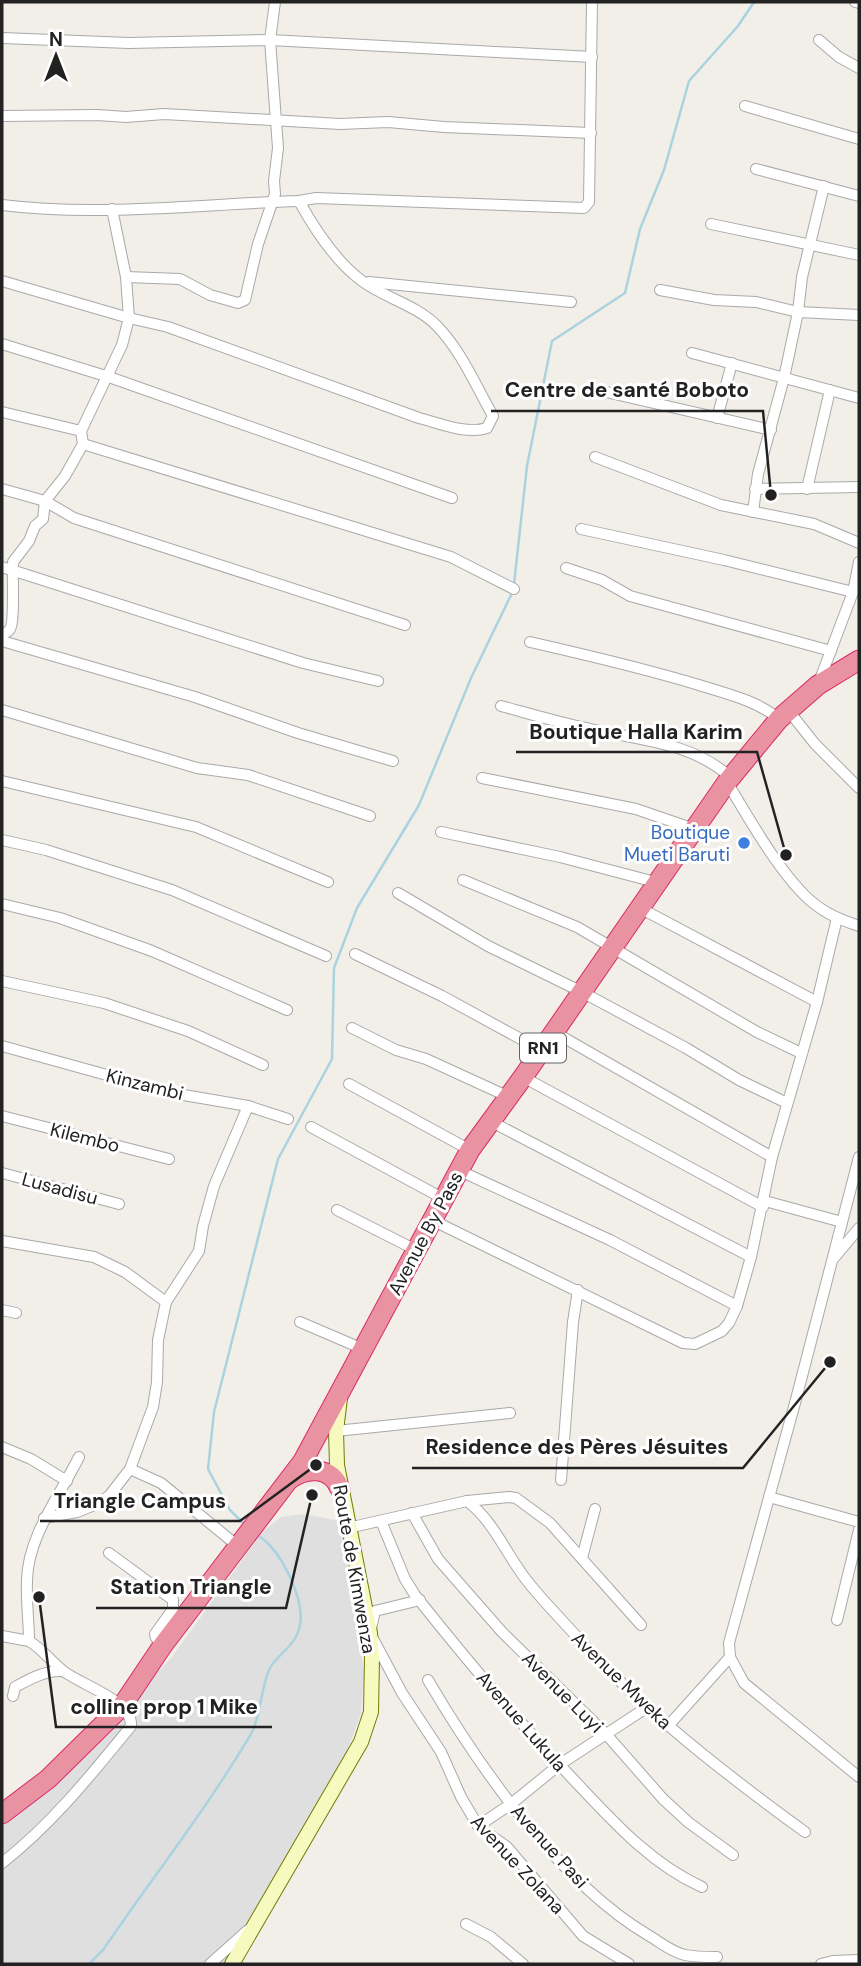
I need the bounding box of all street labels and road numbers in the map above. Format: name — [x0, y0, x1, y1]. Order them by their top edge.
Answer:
road number: RN1 — [520, 1034, 566, 1063]
street label: Kinzambi — [104, 1063, 186, 1106]
street label: Kilembo — [48, 1117, 122, 1158]
street label: Lusadisu — [19, 1166, 101, 1211]
street label: Avenue By Pass — [382, 1167, 469, 1299]
street label: Route de Kimwenza — [327, 1483, 382, 1656]
street label: Avenue Mweka — [566, 1626, 677, 1735]
street label: Avenue Luyi — [516, 1646, 609, 1739]
street label: Avenue Lukula — [471, 1666, 572, 1777]
street label: Avenue Pasi — [505, 1799, 594, 1894]
street label: Avenue Zolana — [465, 1809, 570, 1919]

